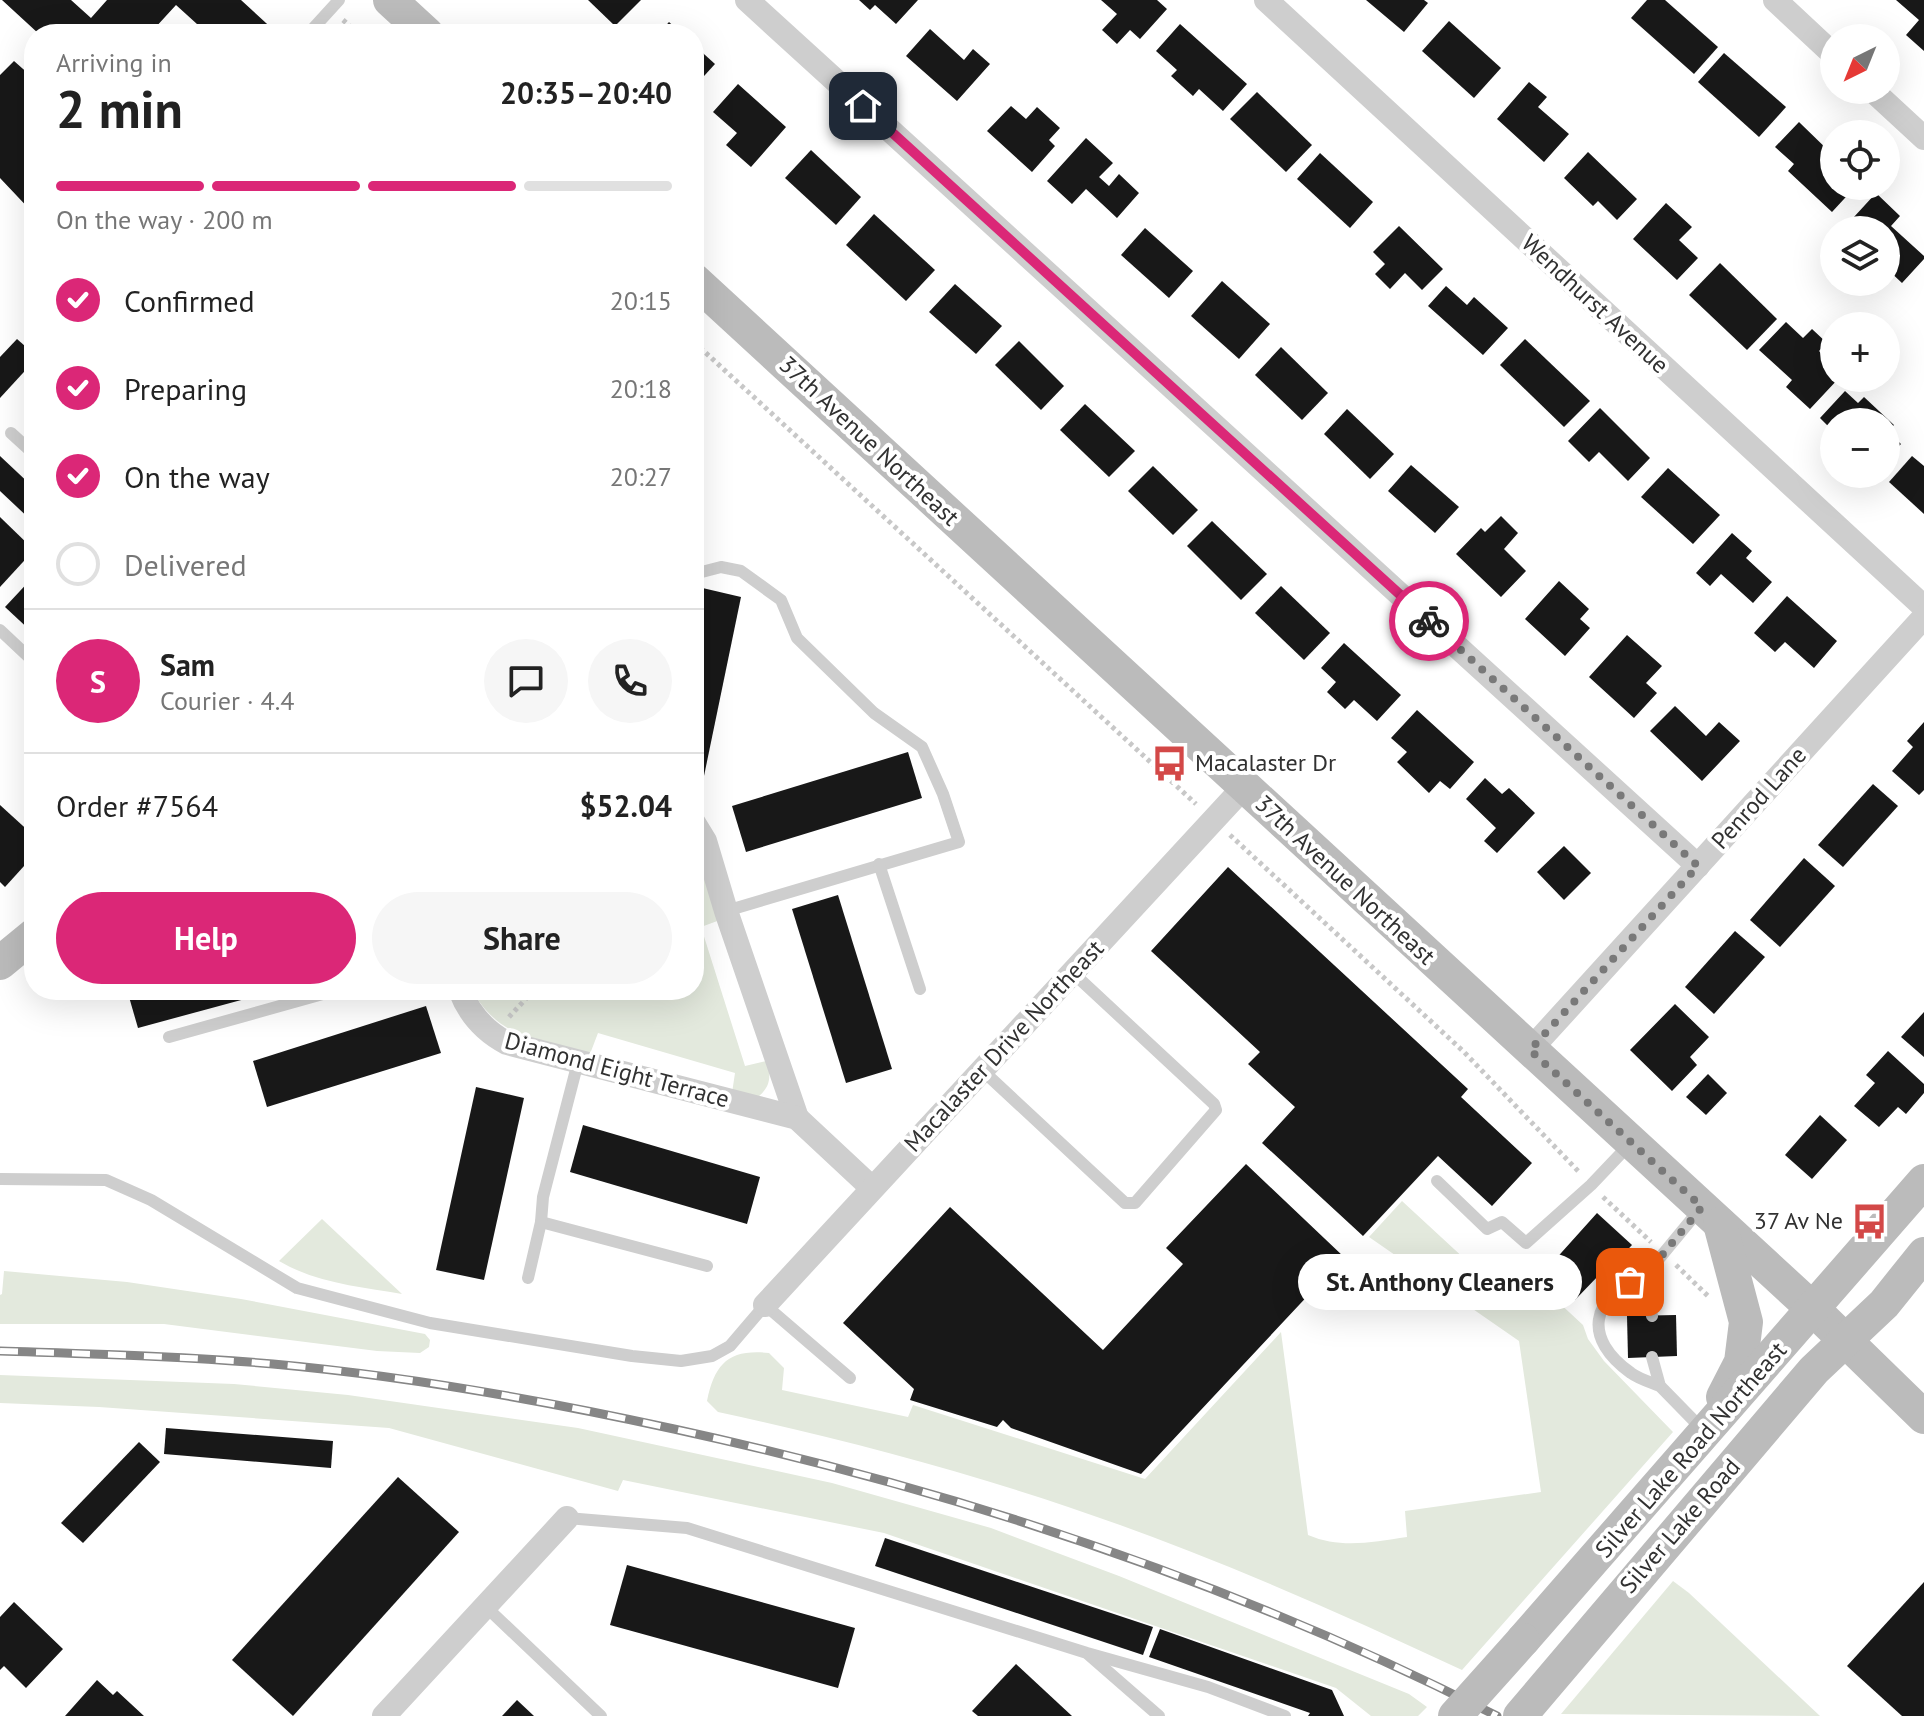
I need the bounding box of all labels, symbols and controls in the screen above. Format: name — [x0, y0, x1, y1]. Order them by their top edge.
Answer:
north arrow — [1820, 24, 1900, 104]
map controls — [1820, 24, 1900, 488]
text: Arriving in — [56, 46, 172, 79]
pin — [829, 72, 897, 140]
text: 20:35–20:40 — [500, 73, 672, 112]
text: 2 min — [56, 75, 183, 142]
icon: home — [841, 84, 885, 128]
button: locate — [1820, 120, 1900, 200]
text: On the way · 200 m — [56, 203, 273, 236]
button: layers — [1820, 216, 1900, 296]
street label: Wendhurst Avenue — [1515, 227, 1675, 380]
icon: check — [56, 278, 100, 322]
text: Confirmed — [124, 281, 255, 320]
text: 20:15 — [610, 284, 672, 317]
button: + — [1820, 312, 1900, 392]
street label: 37th Avenue Northeast — [773, 349, 966, 532]
icon: check — [56, 366, 100, 410]
text: Preparing — [124, 369, 247, 408]
text: 20:18 — [610, 372, 672, 405]
button: − — [1820, 408, 1900, 488]
icon: check — [56, 454, 100, 498]
text: On the way — [124, 457, 270, 496]
text: 20:27 — [610, 460, 672, 493]
text: Delivered — [124, 545, 247, 584]
courier — [1389, 581, 1469, 661]
icon: bike — [1407, 599, 1451, 643]
button: chat — [484, 639, 568, 723]
button: phone — [588, 639, 672, 723]
text: Sam — [160, 645, 215, 684]
text: S — [90, 662, 106, 701]
text: Courier · 4.4 — [160, 684, 294, 717]
street label: Penrod Lane — [1704, 740, 1813, 855]
bus stop icon: Macalaster Dr — [1150, 744, 1188, 782]
place label: Macalaster Dr — [1195, 747, 1336, 778]
text: Order #7564 — [56, 786, 218, 825]
text: $52.04 — [580, 786, 672, 825]
street label: 37th Avenue Northeast — [1249, 788, 1442, 971]
button: Help — [56, 892, 356, 984]
button: Share — [372, 892, 672, 984]
street label: Macalaster Drive Northeast — [897, 933, 1110, 1158]
street label: Diamond Eight Terrace — [502, 1025, 733, 1114]
bus stop icon: 37 Av Ne — [1850, 1202, 1888, 1240]
place label: 37 Av Ne — [1754, 1205, 1843, 1236]
pin — [1596, 1248, 1664, 1316]
callout: St. Anthony Cleaners — [1298, 1254, 1582, 1310]
icon: bag — [1608, 1260, 1652, 1304]
text: St. Anthony Cleaners — [1326, 1265, 1554, 1298]
street label: Silver Lake Road Northeast — [1589, 1336, 1793, 1564]
street label: Silver Lake Road — [1614, 1453, 1746, 1599]

